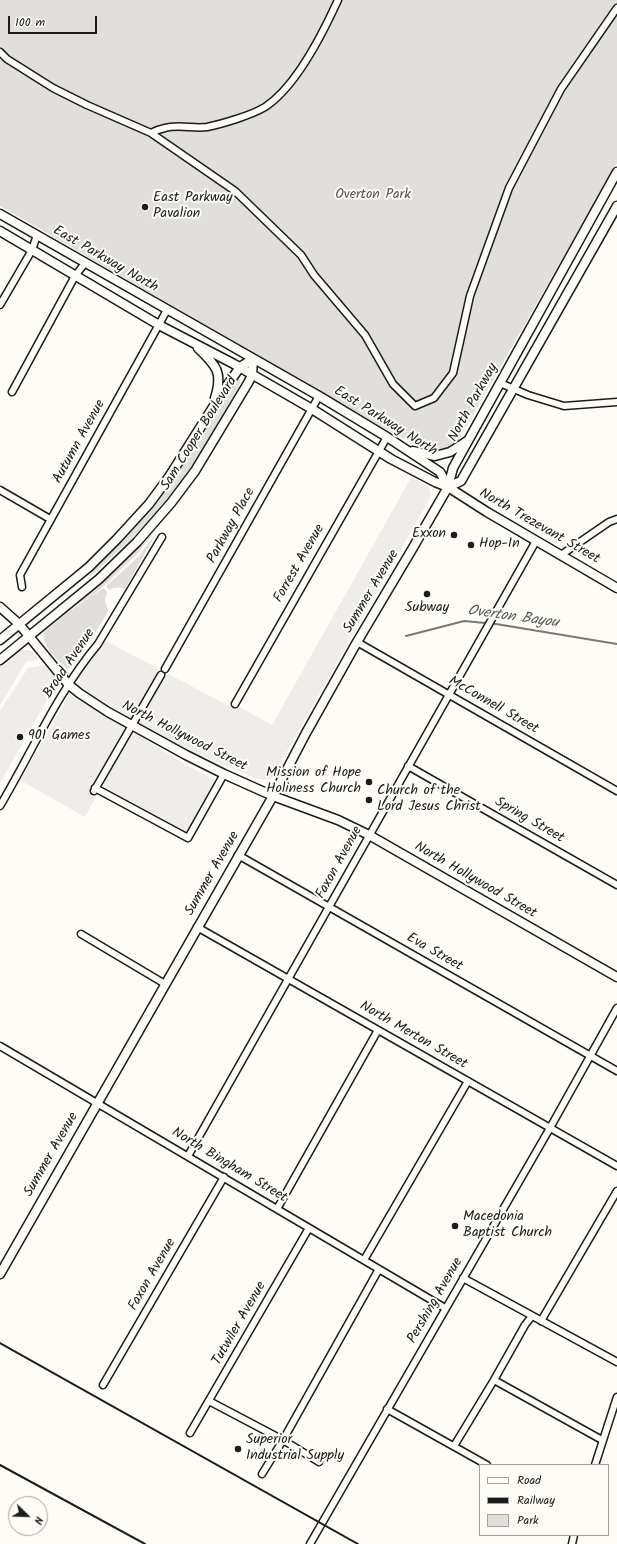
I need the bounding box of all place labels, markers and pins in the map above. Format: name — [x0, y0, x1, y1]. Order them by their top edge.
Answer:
place label: East Parkway Pavalion — [153, 191, 233, 224]
marker: East Parkway Pavalion — [140, 202, 150, 212]
place label: Exxon — [412, 527, 446, 543]
marker: Exxon — [449, 530, 459, 540]
place label: Hop-In — [479, 537, 520, 553]
marker: Hop-In — [466, 540, 476, 550]
marker: Subway — [422, 589, 432, 599]
place label: Subway — [405, 601, 449, 617]
place label: 901 Games — [28, 729, 90, 745]
marker: 901 Games — [15, 732, 25, 742]
place label: Mission of Hope Holiness Church — [266, 766, 361, 798]
marker: Mission of Hope Holiness Church — [364, 777, 374, 787]
place label: Church of the Lord Jesus Christ — [377, 784, 481, 816]
marker: Church of the Lord Jesus Christ — [364, 795, 374, 805]
place label: Macedonia Baptist Church — [463, 1210, 552, 1242]
marker: Macedonia Baptist Church — [450, 1221, 460, 1231]
place label: Superior Industrial Supply — [246, 1433, 344, 1466]
marker: Superior Industrial Supply — [233, 1444, 243, 1454]

